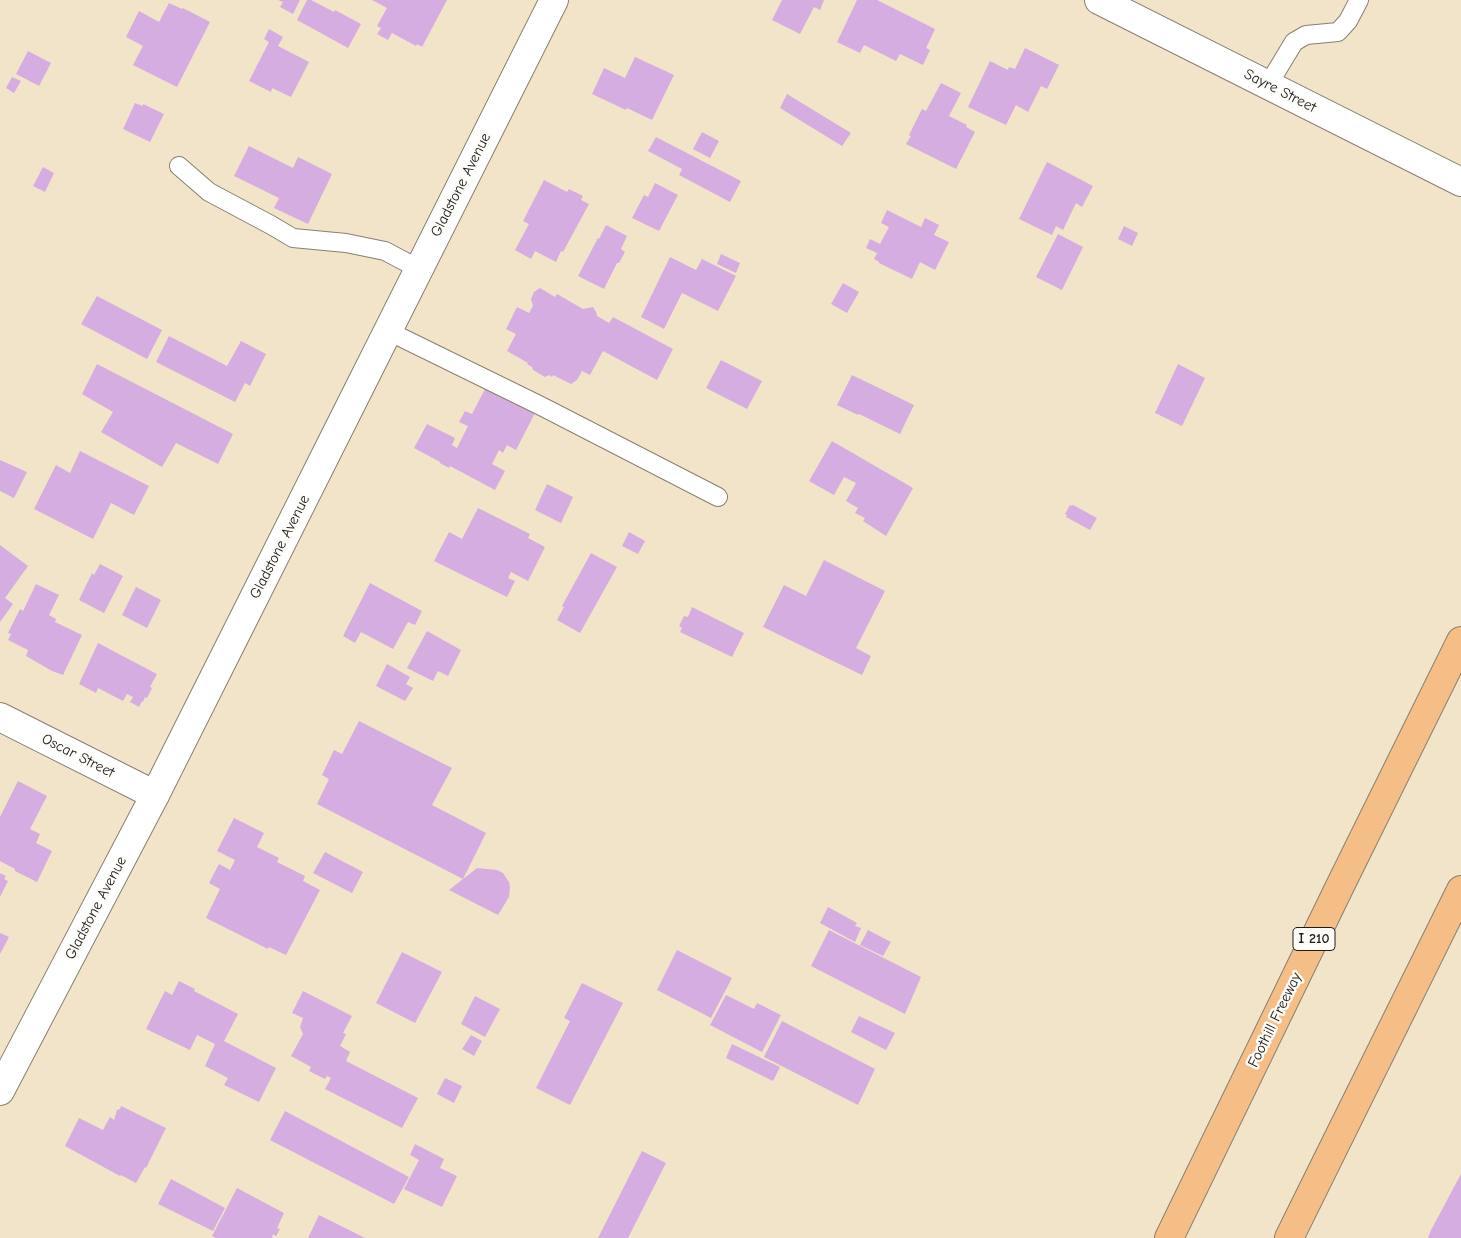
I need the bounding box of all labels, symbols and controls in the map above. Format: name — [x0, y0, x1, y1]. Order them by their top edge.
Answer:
street label: Sayre Street — [1241, 65, 1319, 117]
street label: Gladstone Avenue — [427, 130, 495, 240]
street label: Gladstone Avenue — [246, 492, 314, 602]
street label: Oscar Street — [39, 730, 117, 782]
street label: Gladstone Avenue — [61, 853, 131, 963]
road number: I 210 — [1293, 928, 1335, 951]
street label: Foothill Freeway — [1244, 970, 1306, 1070]

